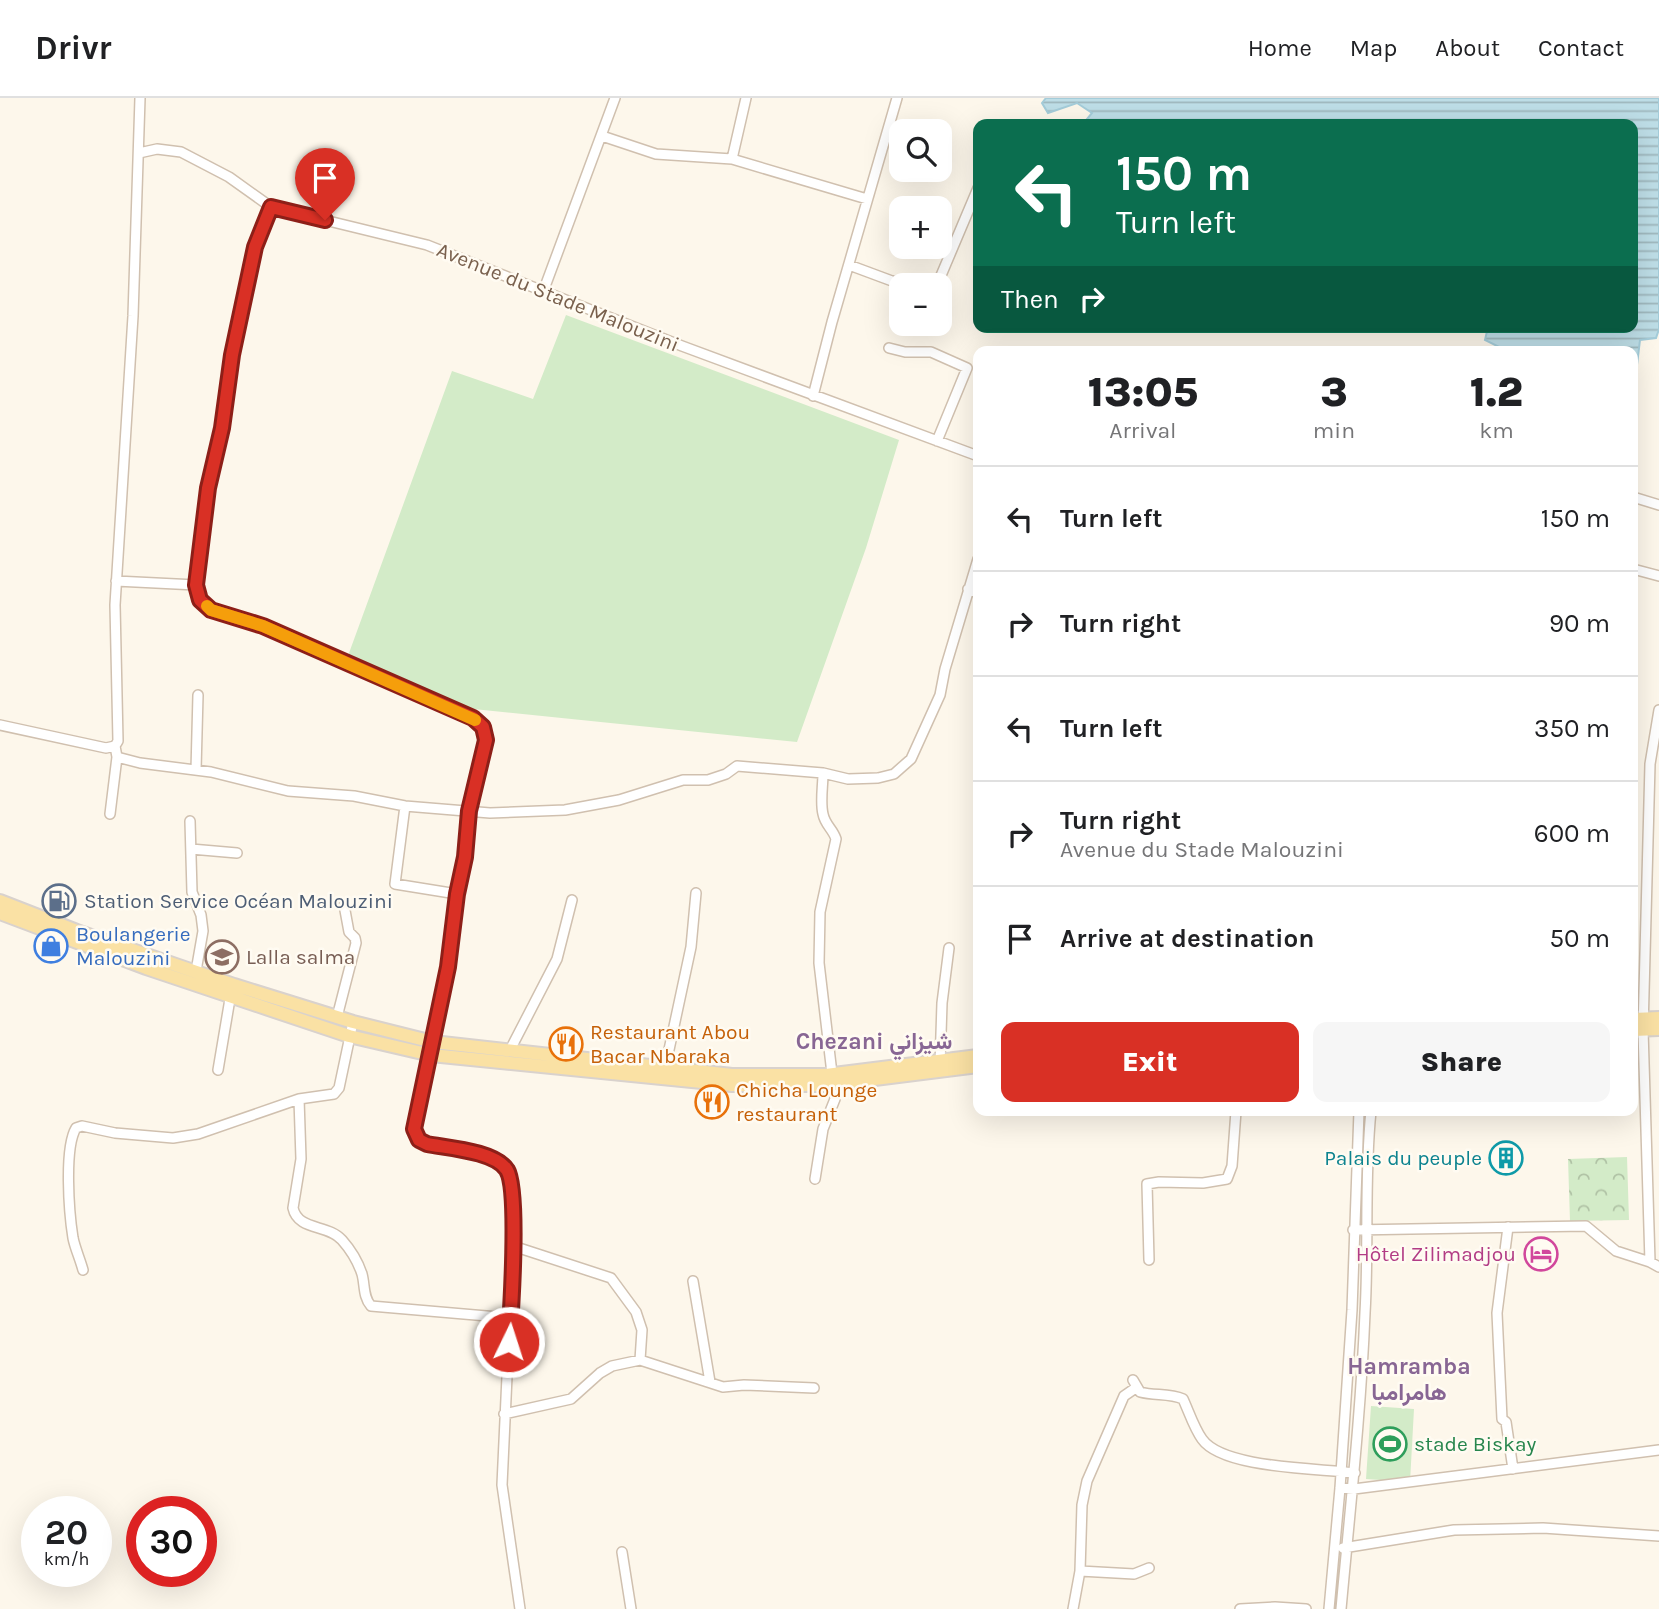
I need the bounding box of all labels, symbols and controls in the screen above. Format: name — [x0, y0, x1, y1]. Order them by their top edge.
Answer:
text: Drivr — [35, 29, 112, 67]
text: Home — [1248, 34, 1312, 62]
text: Map — [1350, 34, 1397, 62]
text: About — [1435, 34, 1500, 62]
text: Contact — [1538, 34, 1624, 62]
map controls — [889, 119, 952, 336]
button: search — [889, 119, 952, 182]
text: 150 m — [1116, 145, 1252, 202]
icon: left — [1001, 147, 1092, 238]
pin — [295, 148, 355, 220]
icon: arrive — [306, 159, 344, 197]
button: + — [889, 196, 952, 259]
text: Turn left — [1116, 204, 1236, 241]
street label: Avenue du Stade Malouzini — [433, 237, 683, 357]
button: − — [889, 273, 952, 336]
icon: right — [1073, 280, 1111, 318]
text: Then — [1001, 284, 1059, 315]
text: 13:05 — [1088, 367, 1198, 417]
text: 3 — [1320, 367, 1348, 417]
text: 1.2 — [1470, 367, 1523, 417]
text: Arrival — [1109, 417, 1177, 444]
text: min — [1313, 417, 1355, 444]
text: km — [1479, 417, 1514, 444]
icon: left — [1001, 500, 1039, 538]
text: Turn left — [1060, 503, 1162, 534]
text: 150 m — [1541, 503, 1610, 534]
icon: right — [1001, 605, 1039, 643]
text: Turn right — [1060, 608, 1181, 639]
text: 90 m — [1549, 608, 1610, 639]
icon: left — [1001, 710, 1039, 748]
text: Turn left — [1060, 713, 1162, 744]
text: 350 m — [1534, 713, 1610, 744]
text: Turn right — [1060, 805, 1181, 836]
icon: right — [1001, 815, 1039, 853]
text: 600 m — [1534, 818, 1610, 849]
text: Avenue du Stade Malouzini — [1060, 836, 1344, 863]
fuel station icon: Station Service Océan Malouzini — [40, 882, 78, 920]
place label: Station Service Océan Malouzini — [84, 889, 393, 913]
icon: arrive — [1001, 920, 1039, 958]
place label: Boulangerie Malouzini — [76, 922, 191, 970]
text: Arrive at destination — [1060, 923, 1314, 954]
text: 50 m — [1549, 923, 1610, 954]
shop icon: Boulangerie Malouzini — [32, 927, 70, 965]
school or university icon: Lalla salma — [203, 938, 241, 976]
place label: Lalla salma — [246, 945, 355, 969]
place label: Restaurant Abou Bacar Nbaraka — [590, 1020, 750, 1068]
button: Exit — [1001, 1022, 1299, 1102]
button: Share — [1313, 1022, 1610, 1102]
restaurant icon: Restaurant Abou Bacar Nbaraka — [547, 1025, 585, 1063]
district label: Chezani شيزاني — [796, 1028, 952, 1061]
place label: Chicha Lounge restaurant — [736, 1078, 877, 1126]
restaurant icon: Chicha Lounge restaurant — [693, 1083, 731, 1121]
building icon: Palais du peuple — [1487, 1139, 1525, 1177]
place label: Palais du peuple — [1324, 1146, 1482, 1170]
hotel icon: Hôtel Zilimadjou — [1522, 1235, 1560, 1273]
place label: Hôtel Zilimadjou — [1356, 1242, 1516, 1266]
position arrow — [472, 1305, 546, 1379]
district label: Hamramba هامرامبا — [1347, 1353, 1471, 1407]
sports icon: stade Biskay — [1371, 1425, 1409, 1463]
place label: stade Biskay — [1414, 1432, 1536, 1456]
speed limit sign: 30 — [126, 1496, 217, 1587]
text: 20 — [45, 1512, 88, 1553]
text: km/h — [44, 1548, 89, 1570]

